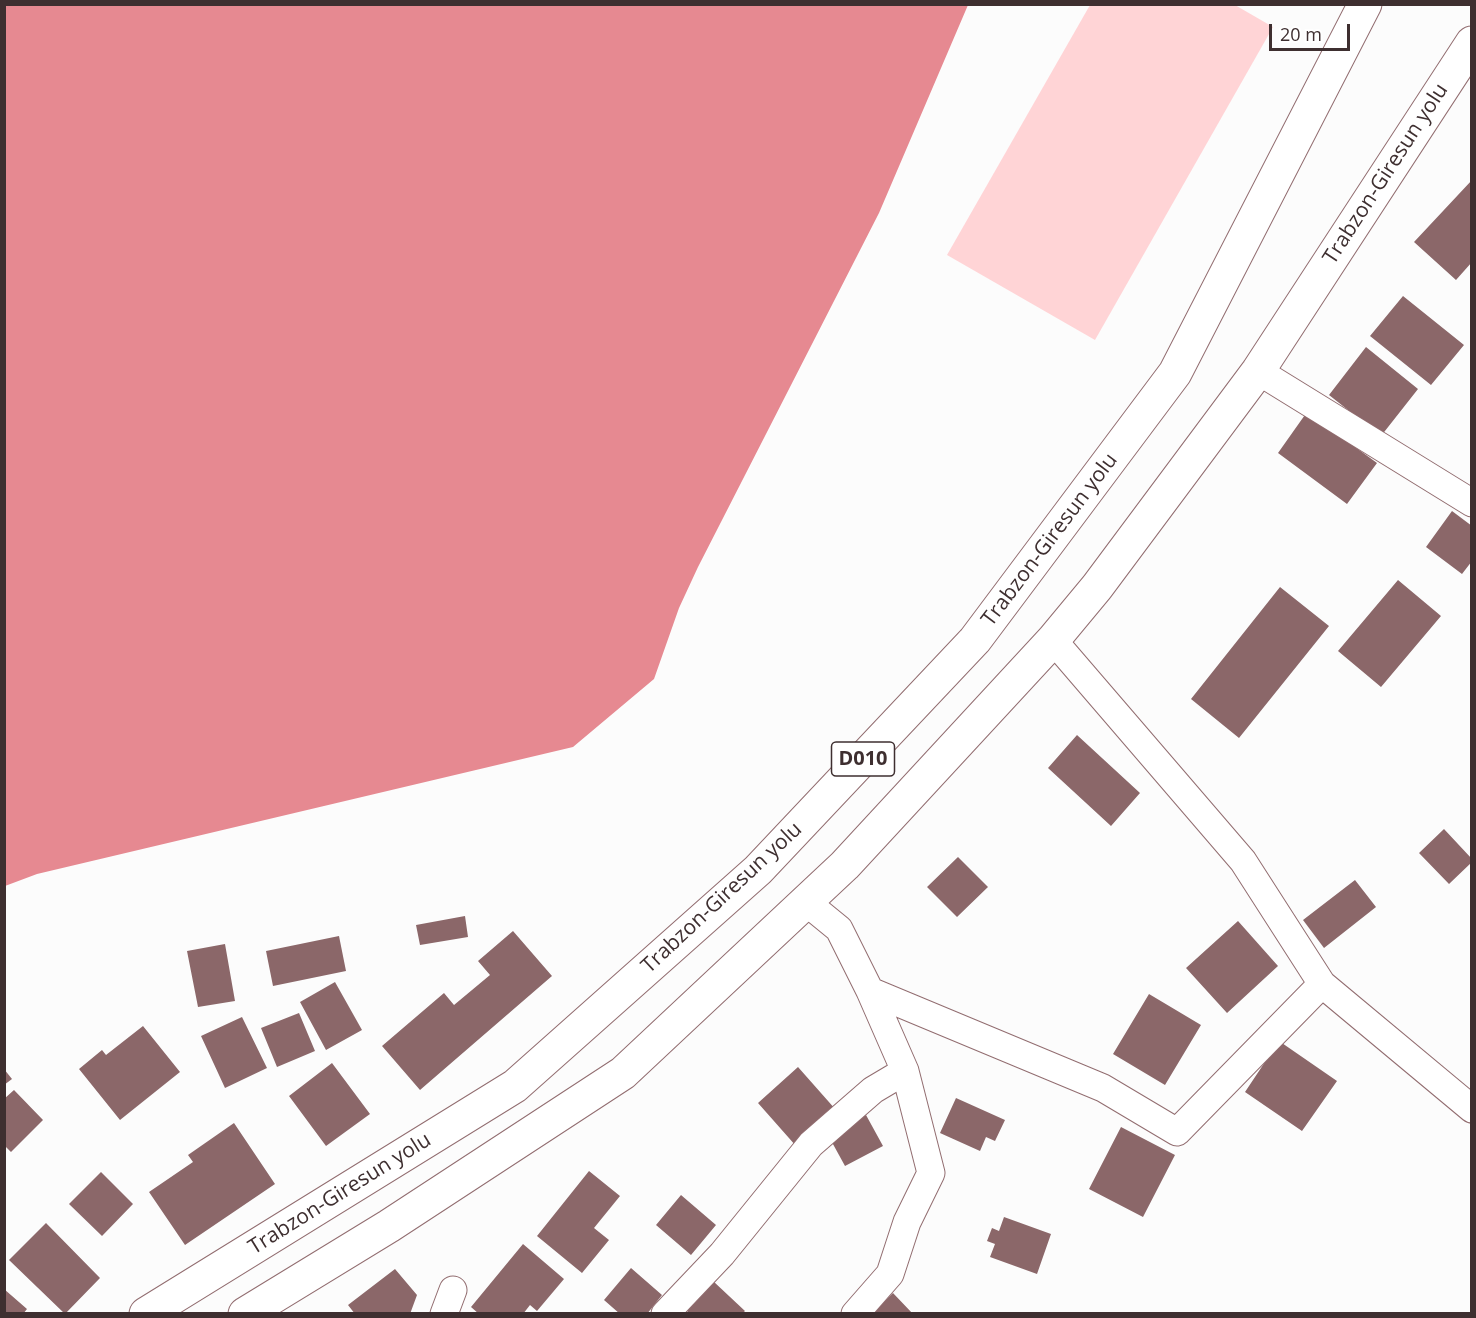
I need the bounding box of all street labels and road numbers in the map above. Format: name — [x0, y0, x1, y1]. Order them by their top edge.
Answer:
street label: Trabzon-Giresun yolu — [1318, 79, 1454, 269]
street label: Trabzon-Giresun yolu — [977, 448, 1123, 632]
road number: D010 — [832, 742, 894, 776]
street label: Trabzon-Giresun yolu — [637, 817, 807, 979]
street label: Trabzon-Giresun yolu — [244, 1128, 436, 1260]

